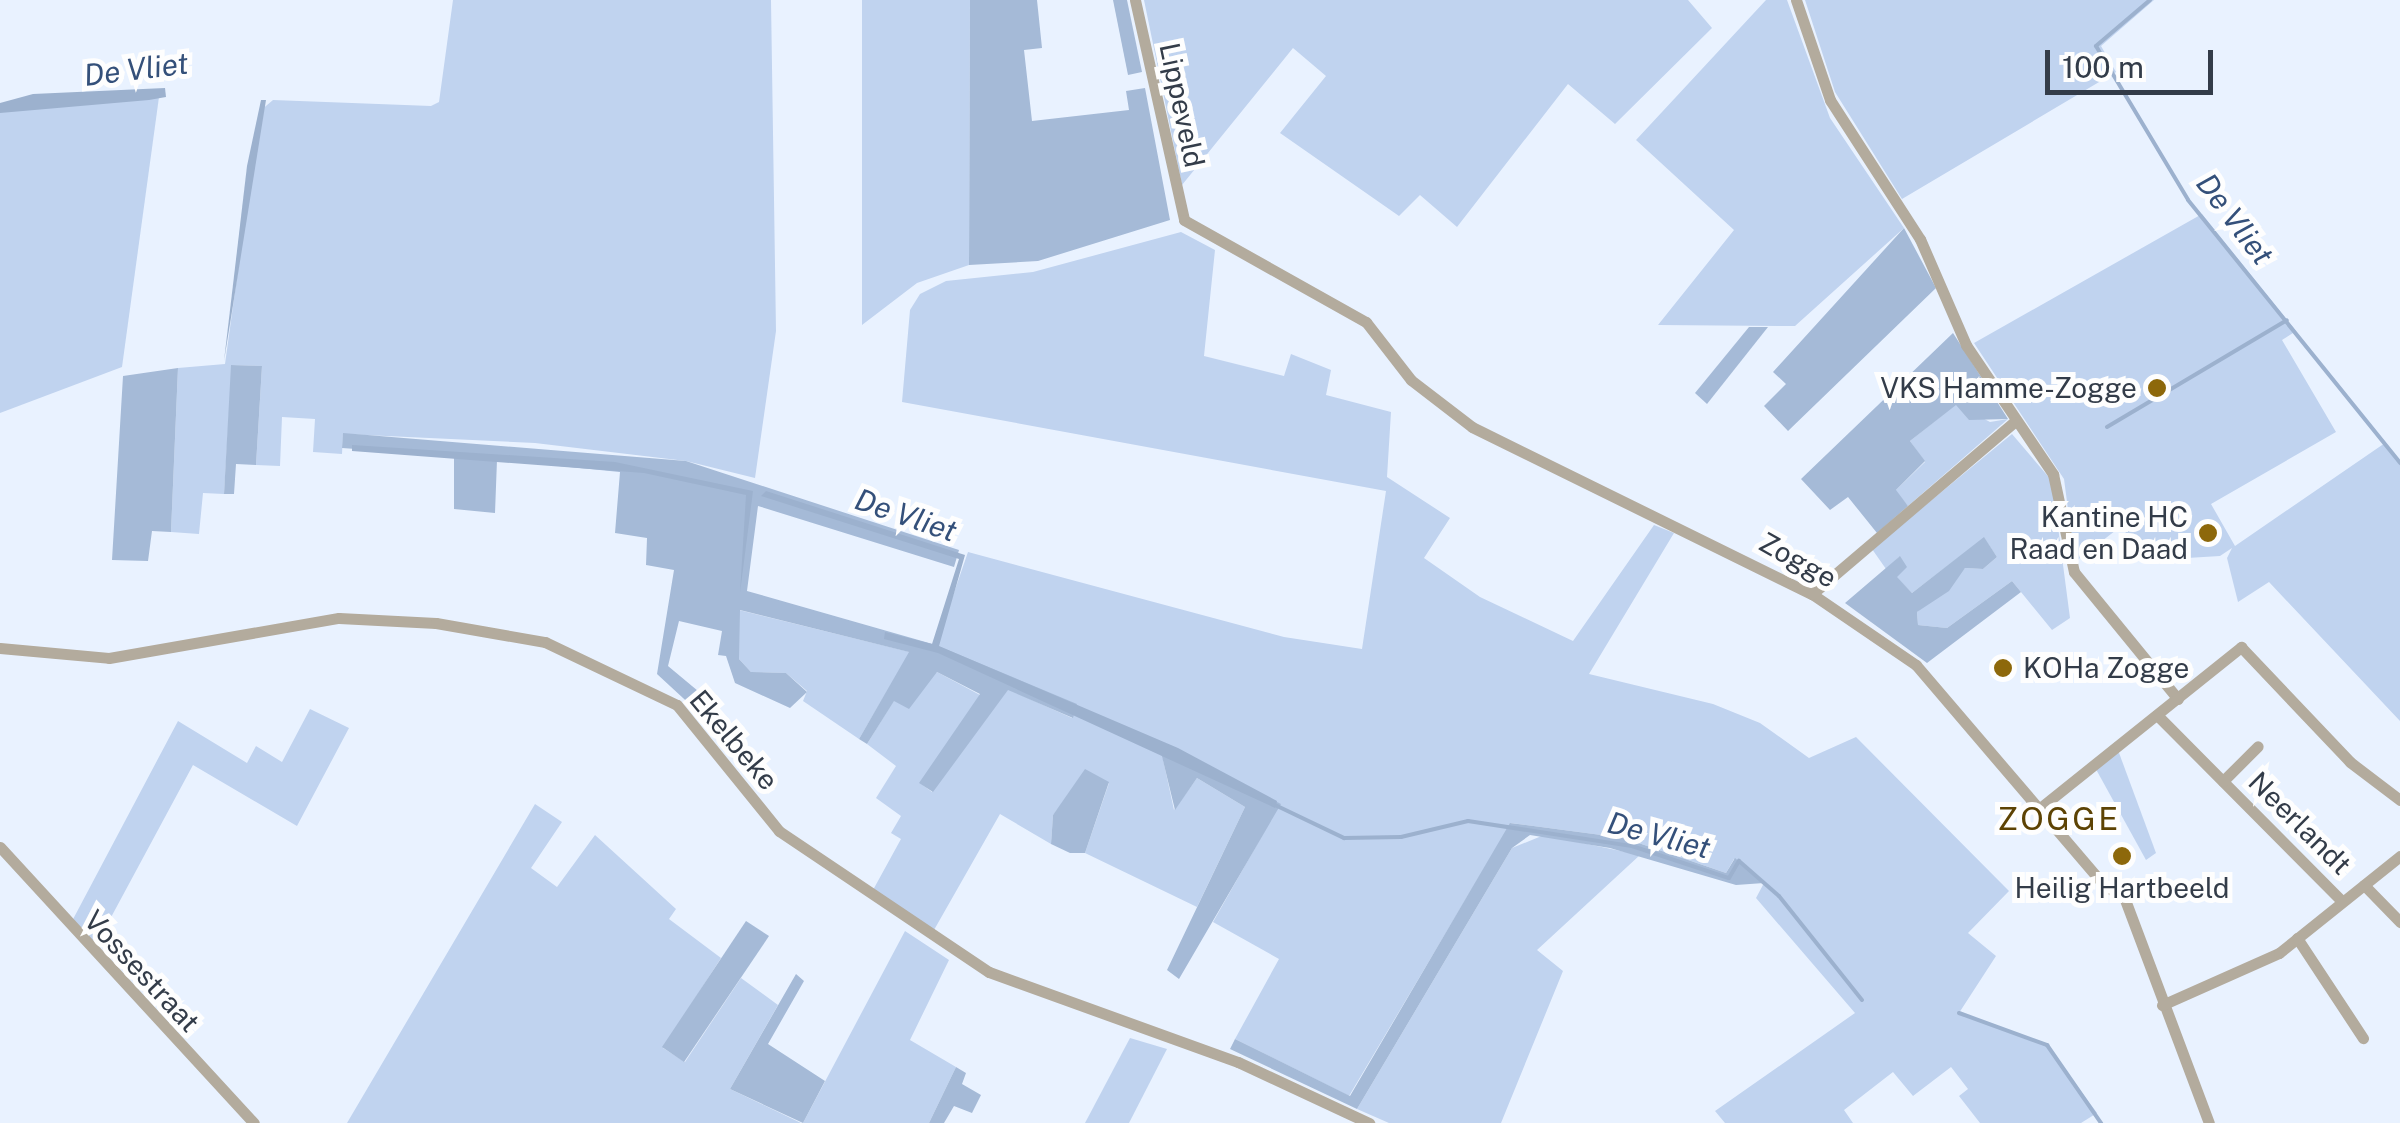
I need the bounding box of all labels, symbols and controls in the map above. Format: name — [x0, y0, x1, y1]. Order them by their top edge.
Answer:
scale bar — [2050, 30, 2218, 92]
street label: Lippeveld — [1152, 40, 1212, 170]
water label: De Vliet — [81, 45, 191, 93]
text: 100 m — [2062, 49, 2144, 85]
water label: De Vliet — [2189, 166, 2281, 272]
place label: VKS Hamme-Zogge — [1880, 371, 2137, 405]
marker: VKS Hamme-Zogge — [2146, 377, 2168, 399]
water label: De Vliet — [850, 481, 962, 549]
place label: Kantine HC Raad en Daad — [2009, 500, 2188, 566]
marker: Kantine HC Raad en Daad — [2197, 522, 2219, 544]
street label: Zogge — [1754, 525, 1842, 595]
place label: KOHa Zogge — [2023, 651, 2189, 685]
marker: KOHa Zogge — [1992, 657, 2014, 679]
street label: Ekelbeke — [683, 683, 785, 797]
street label: Neerlandt — [2242, 765, 2358, 881]
district label: ZOGGE — [1997, 800, 2121, 838]
water label: De Vliet — [1603, 804, 1715, 866]
marker: Heilig Hartbeeld — [2111, 845, 2133, 867]
place label: Heilig Hartbeeld — [2015, 871, 2229, 905]
street label: Vossestraat — [77, 903, 207, 1039]

